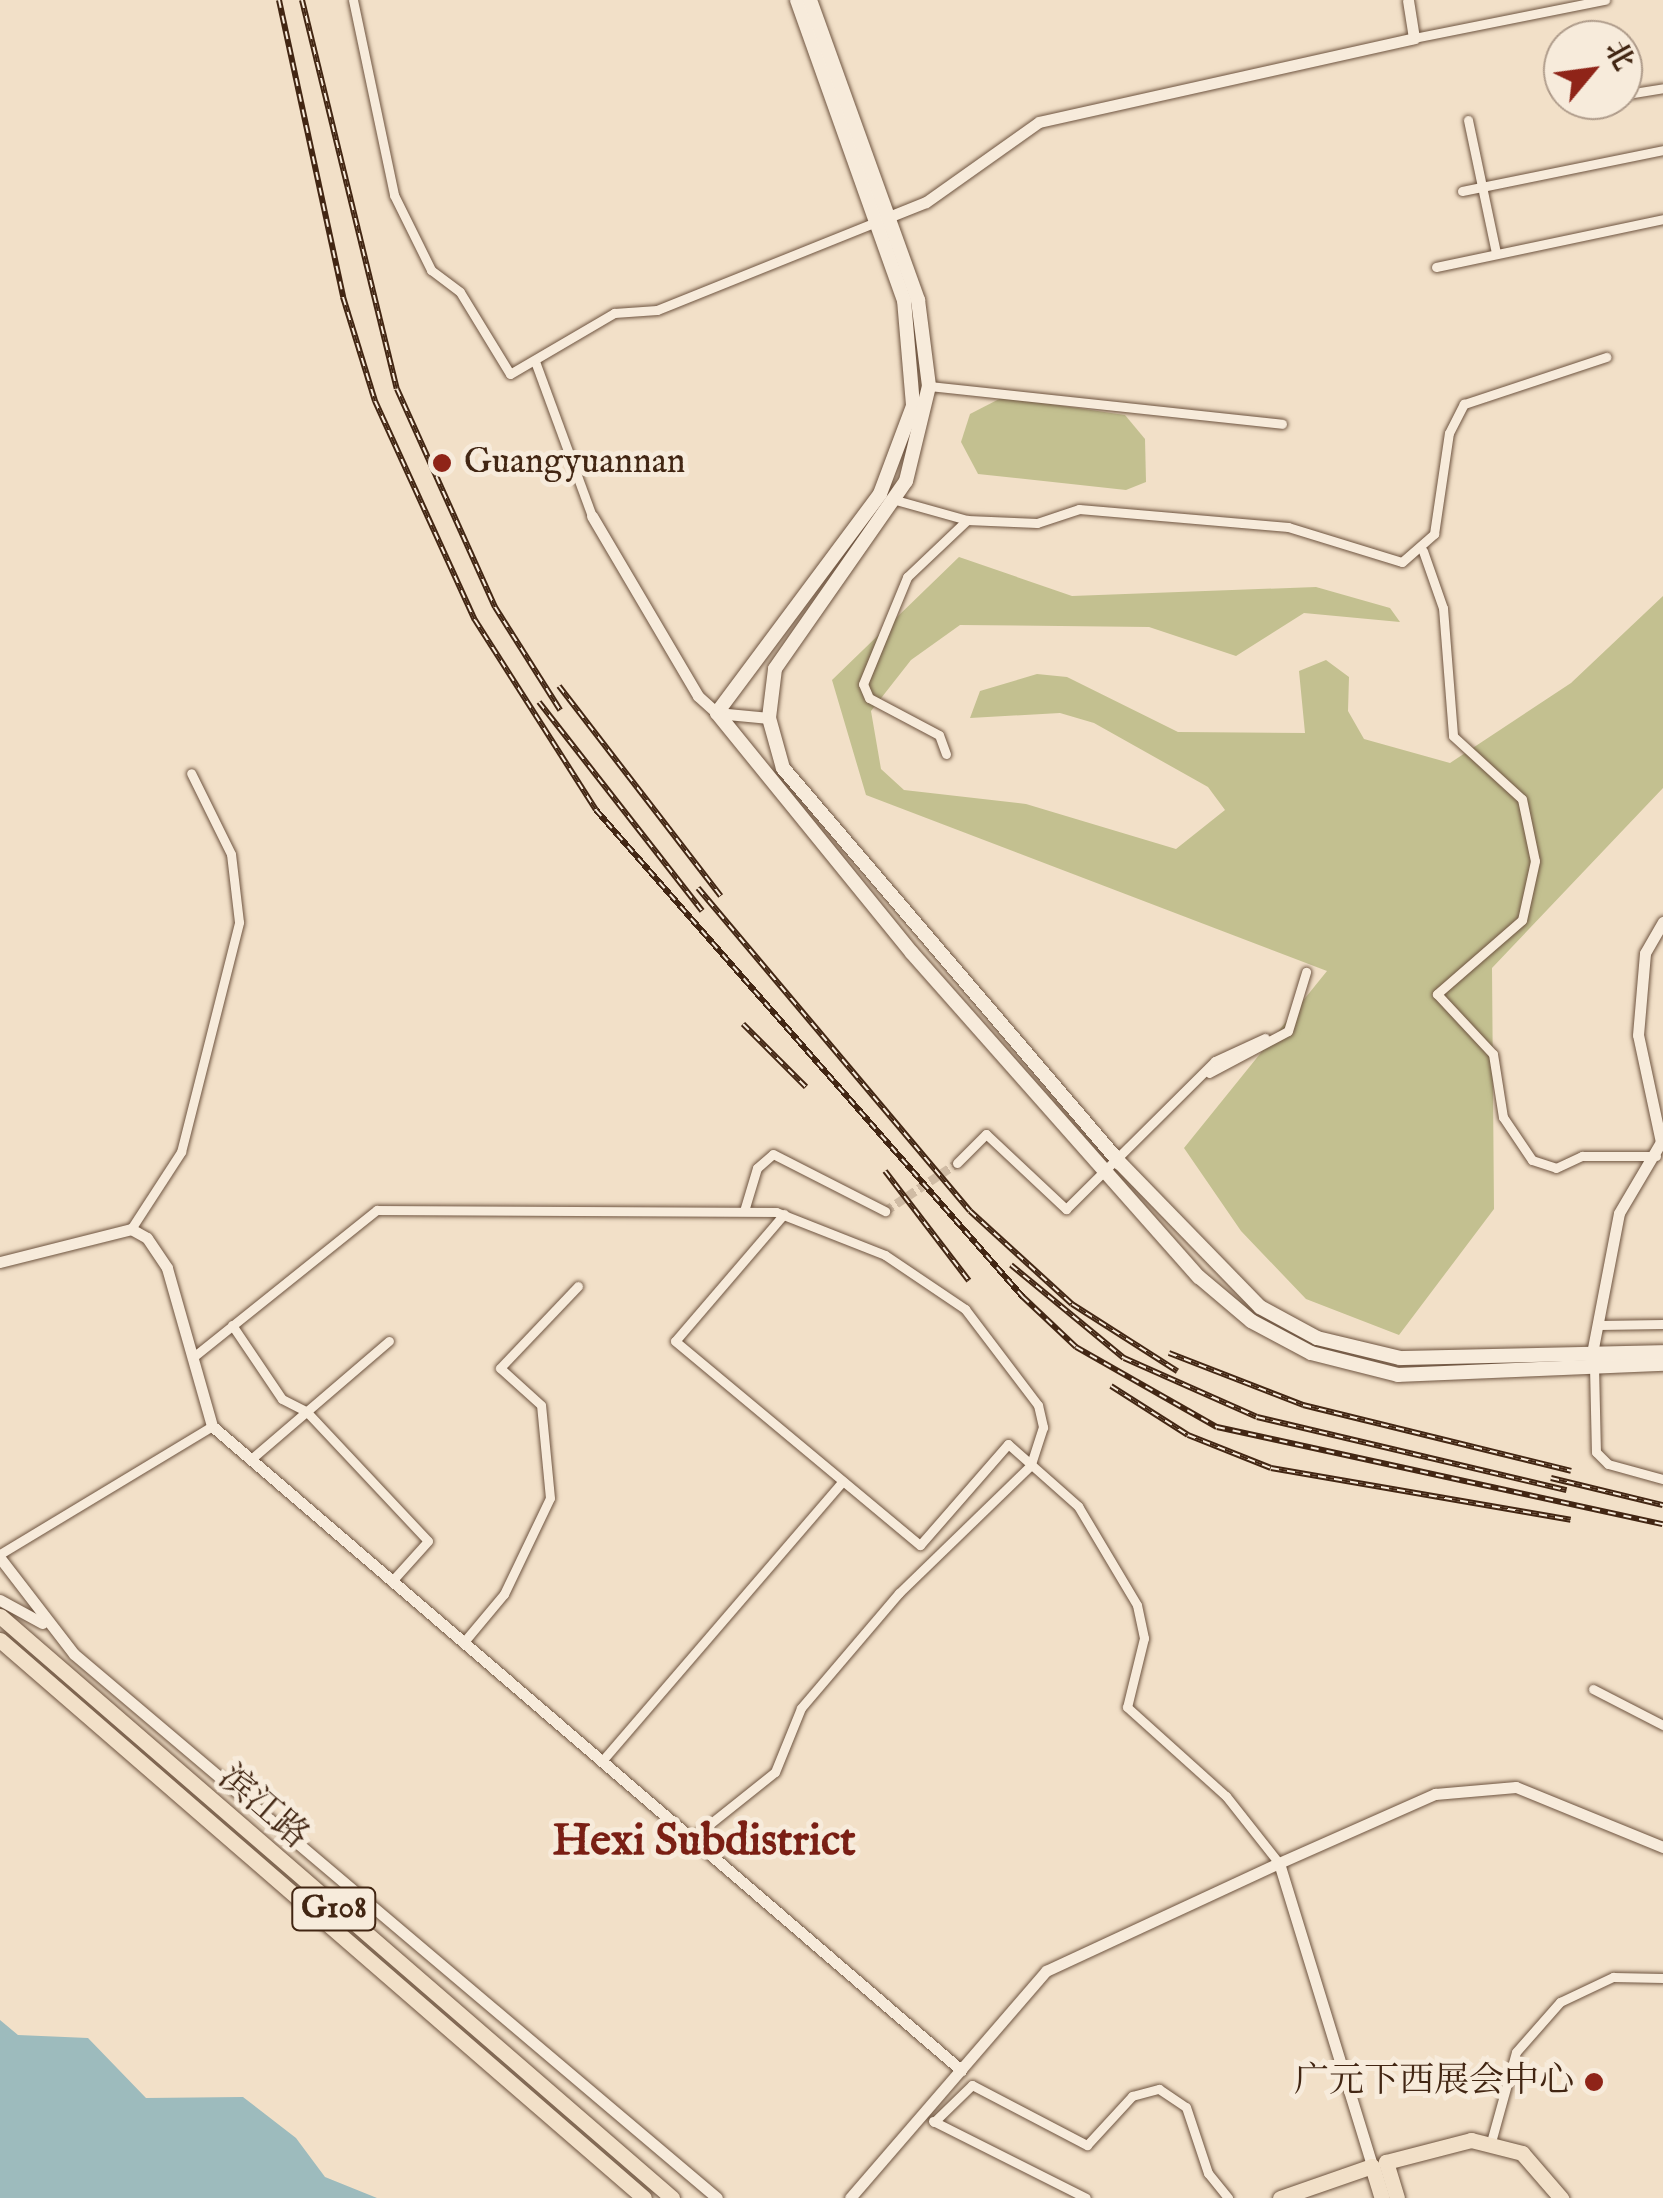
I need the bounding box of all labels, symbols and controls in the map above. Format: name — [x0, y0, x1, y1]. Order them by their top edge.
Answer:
north arrow — [1543, 20, 1643, 120]
text: 北 — [1596, 35, 1640, 77]
place label: Guangyuannan — [464, 442, 685, 484]
marker: Guangyuannan — [429, 450, 455, 476]
street label: 滨江路 — [210, 1758, 316, 1858]
district label: Hexi Subdistrict — [552, 1815, 856, 1869]
road number: G108 — [289, 1882, 379, 1936]
place label: 广元下西展会中心 — [1294, 2061, 1574, 2103]
marker: 广元下西展会中心 — [1583, 2071, 1605, 2093]

